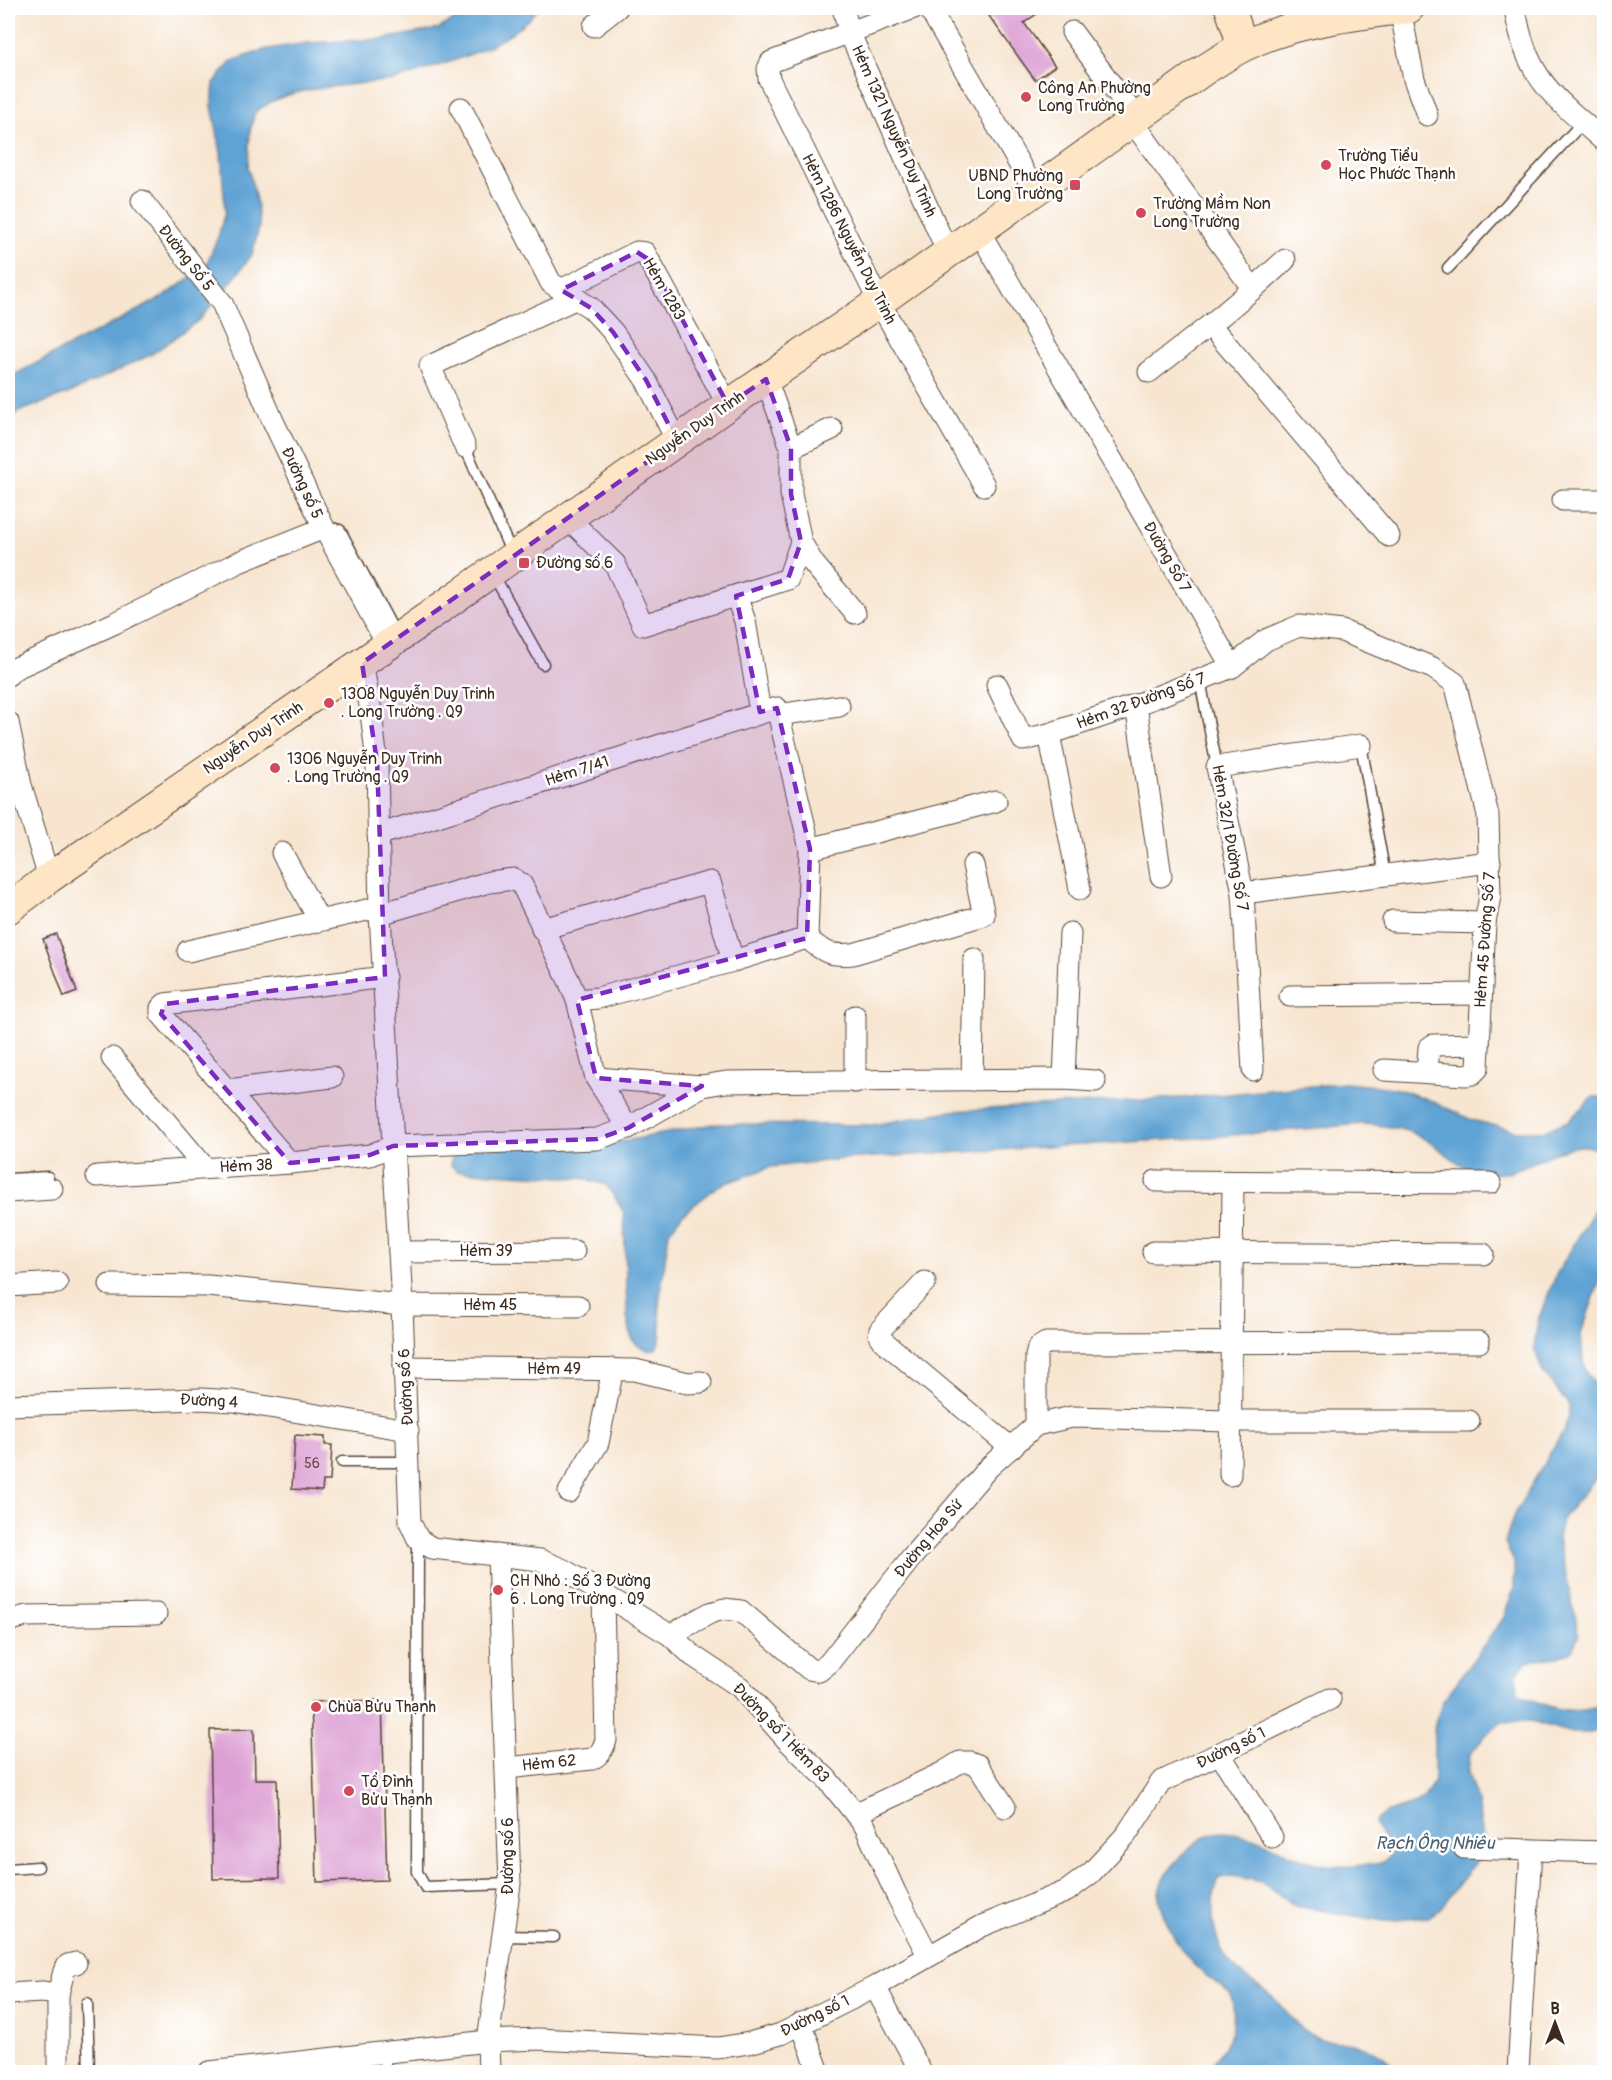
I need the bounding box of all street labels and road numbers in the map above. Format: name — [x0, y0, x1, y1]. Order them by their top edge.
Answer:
street label: Hẻm 1321 Nguyễn Duy Trinh — [847, 42, 941, 220]
street label: Hẻm 1286 Nguyễn Duy Trinh — [797, 150, 901, 328]
street label: Đường Số 5 — [154, 221, 218, 295]
street label: Hẻm 1283 — [638, 254, 690, 324]
street label: Nguyễn Duy Trinh — [642, 386, 748, 470]
street label: Đường số 5 — [277, 444, 327, 522]
street label: Đường Số 7 — [1139, 518, 1196, 597]
street label: Hẻm 32 Đường Số 7 — [1074, 668, 1209, 734]
street label: Nguyễn Duy Trinh — [199, 697, 307, 779]
street label: Hẻm 7/41 — [543, 751, 611, 791]
street label: Hẻm 32/1 Đường Số 7 — [1207, 763, 1253, 913]
street label: Hẻm 45 Đường Số 7 — [1470, 871, 1500, 1009]
street label: Hẻm 38 — [219, 1155, 273, 1177]
street label: Hẻm 39 — [459, 1241, 513, 1261]
street label: Hẻm 45 — [463, 1295, 517, 1315]
street label: Đường số 6 — [394, 1348, 418, 1426]
street label: Hẻm 49 — [527, 1359, 581, 1379]
street label: Đường 4 — [180, 1389, 238, 1413]
street label: Đường Hoa Sứ — [890, 1494, 968, 1582]
street label: Đường số 1 Hẻm 83 — [728, 1679, 834, 1787]
street label: Đường số 1 — [1193, 1723, 1269, 1773]
street label: Hẻm 62 — [521, 1750, 577, 1776]
street label: Đường số 6 — [498, 1817, 518, 1895]
street label: Đường số 1 — [777, 1991, 853, 2041]

